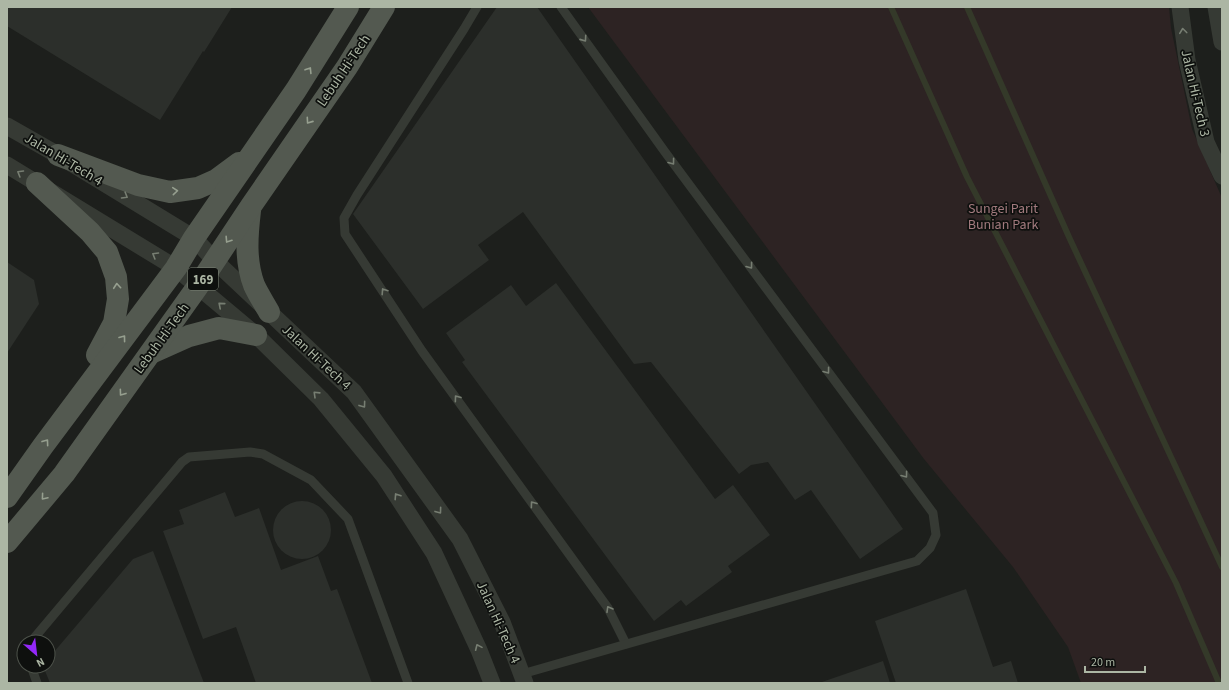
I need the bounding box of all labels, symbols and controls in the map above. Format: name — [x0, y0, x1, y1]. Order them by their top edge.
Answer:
one-way arrow — [1179, 28, 1188, 34]
street label: Lebuh Hi-Tech — [312, 30, 375, 111]
one-way arrow — [579, 34, 586, 41]
street label: Jalan Hi-Tech 3 — [1175, 48, 1215, 139]
one-way arrow — [304, 67, 311, 74]
one-way arrow — [307, 117, 314, 124]
street label: Jalan Hi-Tech 4 — [20, 129, 107, 191]
one-way arrow — [668, 157, 675, 164]
one-way arrow — [17, 170, 24, 177]
one-way arrow — [172, 186, 178, 195]
one-way arrow — [121, 191, 128, 198]
park label: Sungei Parit Bunian Park — [968, 199, 1038, 235]
one-way arrow — [226, 236, 233, 243]
one-way arrow — [152, 253, 159, 260]
one-way arrow — [745, 262, 752, 269]
road number: 169 — [188, 268, 218, 290]
one-way arrow — [113, 283, 122, 289]
one-way arrow — [381, 288, 388, 295]
street label: Lebuh Hi-Tech — [129, 299, 194, 378]
one-way arrow — [218, 303, 225, 310]
street label: Jalan Hi-Tech 4 — [277, 320, 355, 395]
one-way arrow — [118, 335, 125, 342]
one-way arrow — [823, 366, 830, 373]
one-way arrow — [119, 389, 127, 396]
one-way arrow — [313, 391, 321, 399]
one-way arrow — [455, 396, 462, 403]
one-way arrow — [358, 401, 366, 408]
one-way arrow — [41, 439, 49, 446]
one-way arrow — [900, 471, 908, 478]
one-way arrow — [42, 493, 49, 500]
one-way arrow — [394, 493, 401, 500]
one-way arrow — [531, 501, 538, 508]
one-way arrow — [434, 506, 441, 513]
street label: Jalan Hi-Tech 4 — [471, 578, 525, 667]
one-way arrow — [606, 606, 613, 613]
north arrow — [16, 634, 56, 674]
one-way arrow — [475, 643, 483, 651]
scale bar — [1085, 648, 1145, 674]
text: N — [34, 654, 47, 671]
text: 20 m — [1091, 654, 1115, 671]

